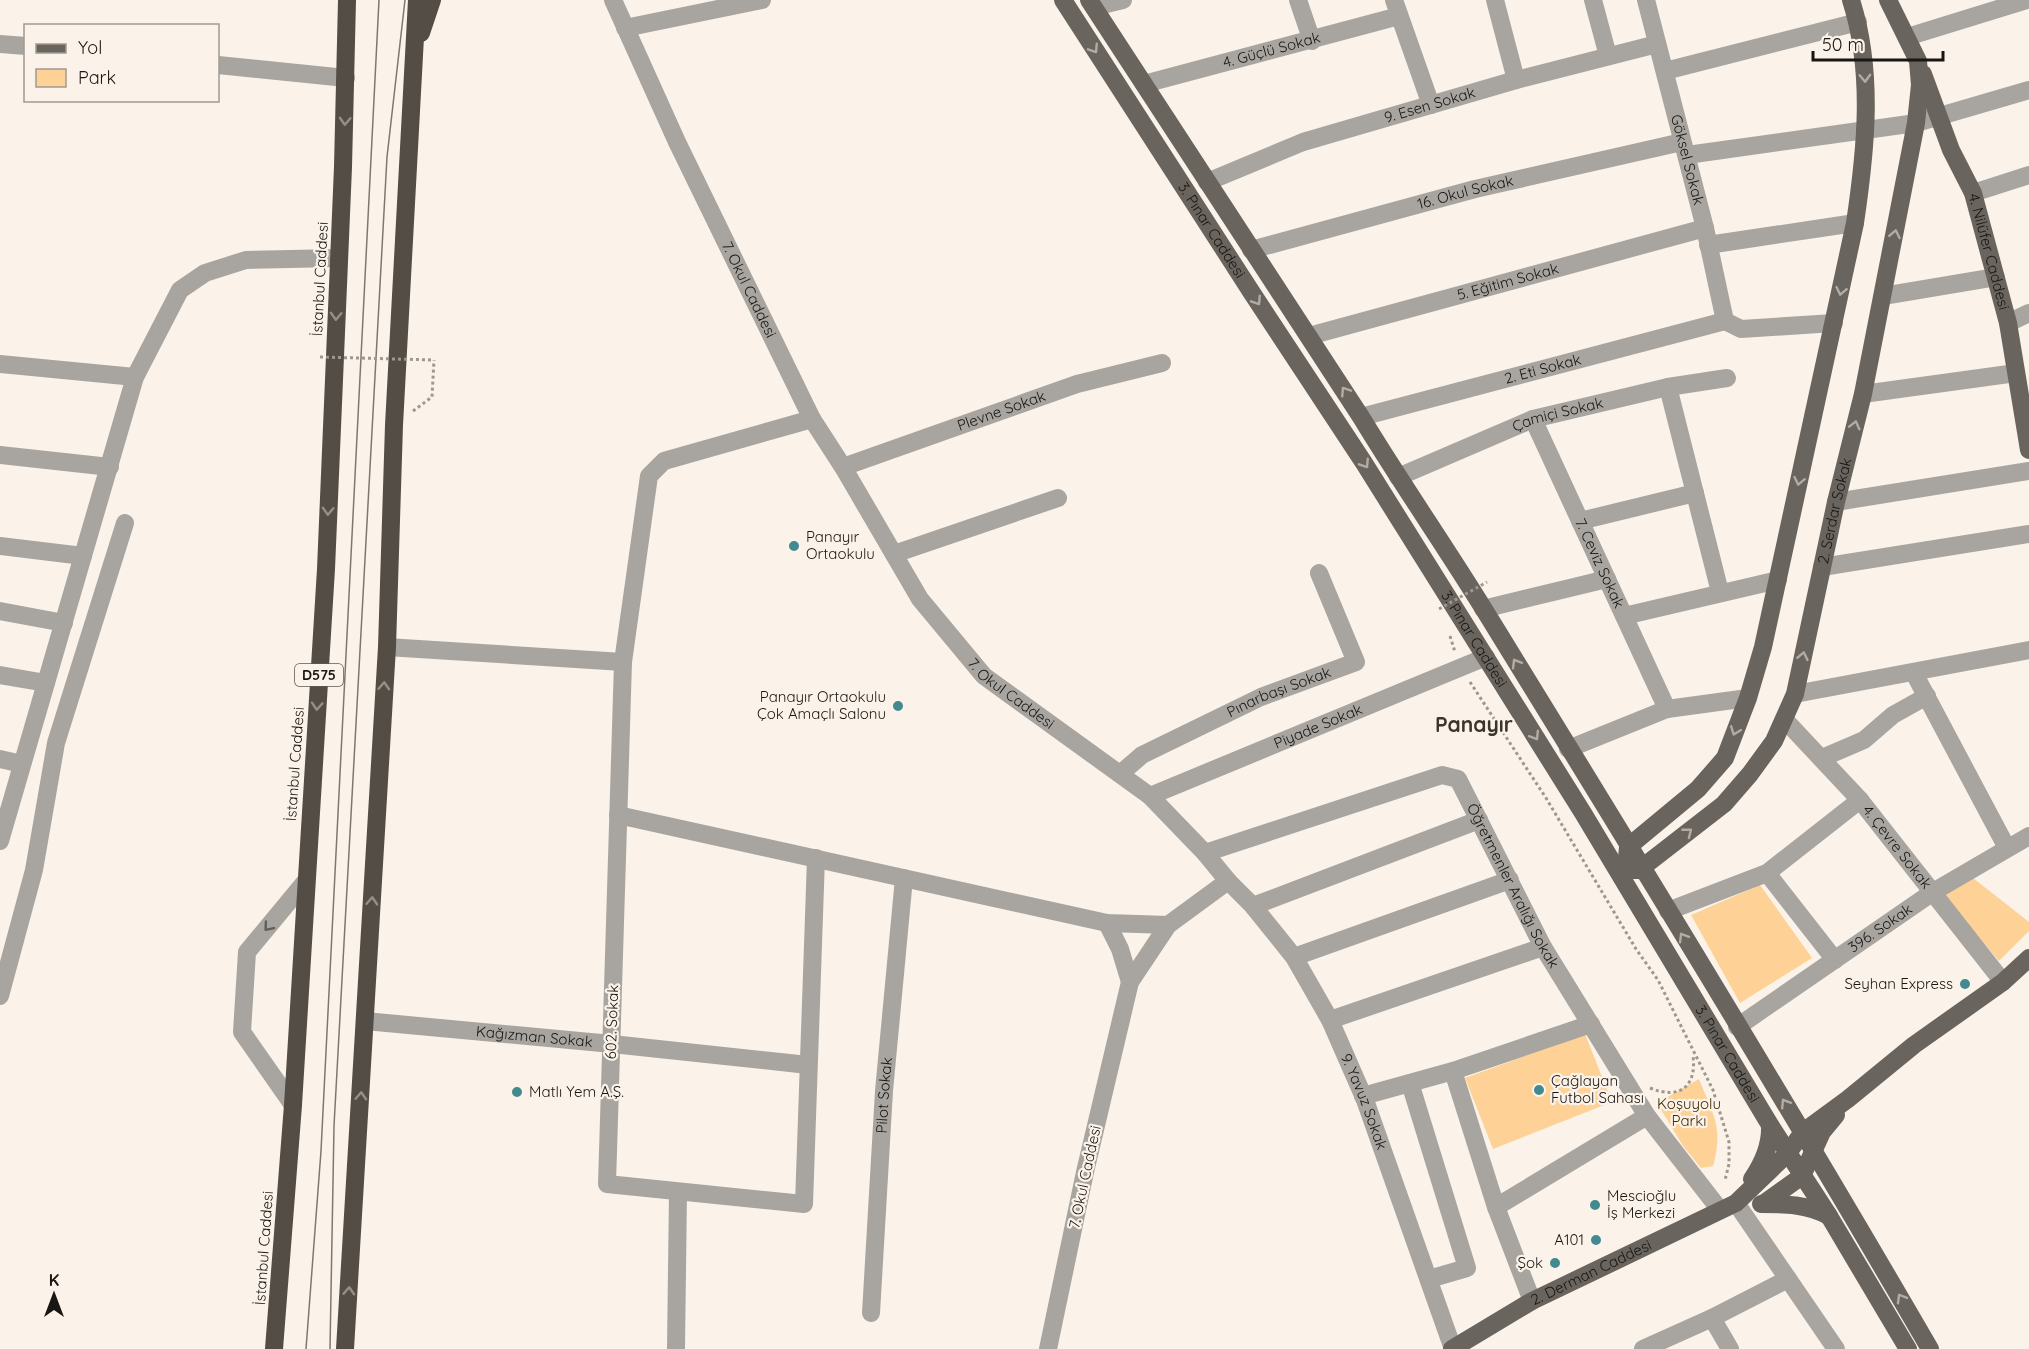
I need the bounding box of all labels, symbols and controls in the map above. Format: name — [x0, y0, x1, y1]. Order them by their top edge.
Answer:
legend — [24, 24, 219, 102]
scale bar — [1813, 24, 1944, 62]
street label: 4. Güçlü Sokak — [1221, 27, 1322, 72]
text: 50 m — [1822, 33, 1864, 56]
text: Yol — [78, 36, 102, 59]
one-way arrow — [1087, 43, 1099, 53]
text: Park — [78, 66, 116, 89]
one-way arrow — [1859, 73, 1872, 82]
street label: 9. Esen Sokak — [1382, 82, 1477, 127]
street label: Göksel Sokak — [1667, 112, 1709, 207]
one-way arrow — [339, 117, 351, 126]
street label: 16. Okul Sokak — [1415, 171, 1515, 213]
street label: 3. Pınar Caddesi — [1174, 178, 1250, 282]
street label: 4. Nilüfer Caddesi — [1965, 191, 2014, 312]
street label: İstanbul Caddesi — [307, 221, 332, 337]
one-way arrow — [1888, 229, 1901, 239]
street label: 7. Okul Caddesi — [718, 238, 781, 341]
street label: 5. Eğitim Sokak — [1455, 258, 1561, 304]
one-way arrow — [1835, 285, 1848, 295]
one-way arrow — [1250, 294, 1261, 305]
one-way arrow — [330, 312, 342, 321]
street label: 2. Eti Sokak — [1502, 349, 1583, 388]
street label: Plevne Sokak — [954, 386, 1048, 435]
one-way arrow — [1341, 387, 1352, 398]
street label: Çamiçi Sokak — [1509, 393, 1605, 436]
one-way arrow — [1848, 420, 1861, 430]
street label: 2. Serdar Sokak — [1813, 456, 1856, 566]
one-way arrow — [1357, 458, 1369, 468]
one-way arrow — [1793, 476, 1806, 486]
one-way arrow — [322, 507, 335, 516]
street label: 7. Ceviz Sokak — [1571, 515, 1629, 611]
place label: Panayır Ortaokulu — [806, 527, 875, 563]
marker: Panayır Ortaokulu — [787, 539, 801, 553]
street label: 3. Pınar Caddesi — [1437, 587, 1512, 691]
one-way arrow — [1796, 651, 1809, 661]
street label: 7. Okul Caddesi — [964, 654, 1058, 733]
one-way arrow — [1512, 659, 1524, 669]
street label: Pınarbaşı Sokak — [1223, 662, 1334, 721]
road number: D575 — [295, 664, 343, 686]
one-way arrow — [378, 681, 391, 690]
place label: Panayır Ortaokulu Çok Amaçlı Salonu — [757, 687, 886, 723]
marker: Panayır Ortaokulu Çok Amaçlı Salonu — [891, 699, 905, 713]
street label: Piyade Sokak — [1271, 699, 1365, 753]
one-way arrow — [311, 701, 324, 710]
street label: İstanbul Caddesi — [281, 706, 308, 822]
district label: Panayır — [1435, 711, 1513, 737]
one-way arrow — [1730, 724, 1742, 735]
one-way arrow — [1528, 730, 1540, 740]
street label: Öğretmenler Aralığı Sokak — [1463, 800, 1564, 971]
street label: 4. Çevre Sokak — [1859, 801, 1936, 893]
one-way arrow — [1682, 829, 1693, 840]
one-way arrow — [365, 897, 378, 906]
street label: 396. Sokak — [1844, 899, 1916, 957]
one-way arrow — [264, 920, 275, 931]
one-way arrow — [1679, 933, 1691, 943]
place label: Seyhan Express — [1844, 974, 1953, 993]
marker: Seyhan Express — [1958, 977, 1972, 991]
street label: 602. Sokak — [601, 984, 622, 1060]
street label: 3. Pınar Caddesi — [1691, 1001, 1764, 1106]
street label: Kağızman Sokak — [475, 1021, 594, 1051]
street label: 9. Yavuz Sokak — [1337, 1051, 1392, 1152]
street label: Pilot Sokak — [872, 1056, 896, 1134]
place label: Çağlayan Futbol Sahası — [1551, 1071, 1644, 1107]
place label: Matlı Yem A.Ş. — [529, 1082, 624, 1101]
marker: Çağlayan Futbol Sahası — [1532, 1083, 1546, 1097]
marker: Matlı Yem A.Ş. — [510, 1085, 524, 1099]
one-way arrow — [354, 1091, 367, 1100]
park label: Koşuyolu Parkı — [1657, 1094, 1721, 1130]
one-way arrow — [1781, 1099, 1793, 1109]
street label: 7. Okul Caddesi — [1064, 1124, 1105, 1230]
place label: Mescioğlu İş Merkezi — [1607, 1186, 1676, 1222]
street label: İstanbul Caddesi — [250, 1190, 277, 1306]
marker: Mescioğlu İş Merkezi — [1588, 1198, 1602, 1212]
place label: A101 — [1554, 1230, 1584, 1249]
marker: A101 — [1589, 1233, 1603, 1247]
street label: 2. Derman Caddesi — [1528, 1235, 1654, 1309]
place label: Şok — [1517, 1253, 1543, 1272]
marker: Şok — [1548, 1256, 1562, 1270]
north arrow — [24, 1265, 84, 1325]
text: K — [49, 1270, 59, 1290]
one-way arrow — [342, 1286, 355, 1295]
one-way arrow — [1897, 1294, 1908, 1305]

